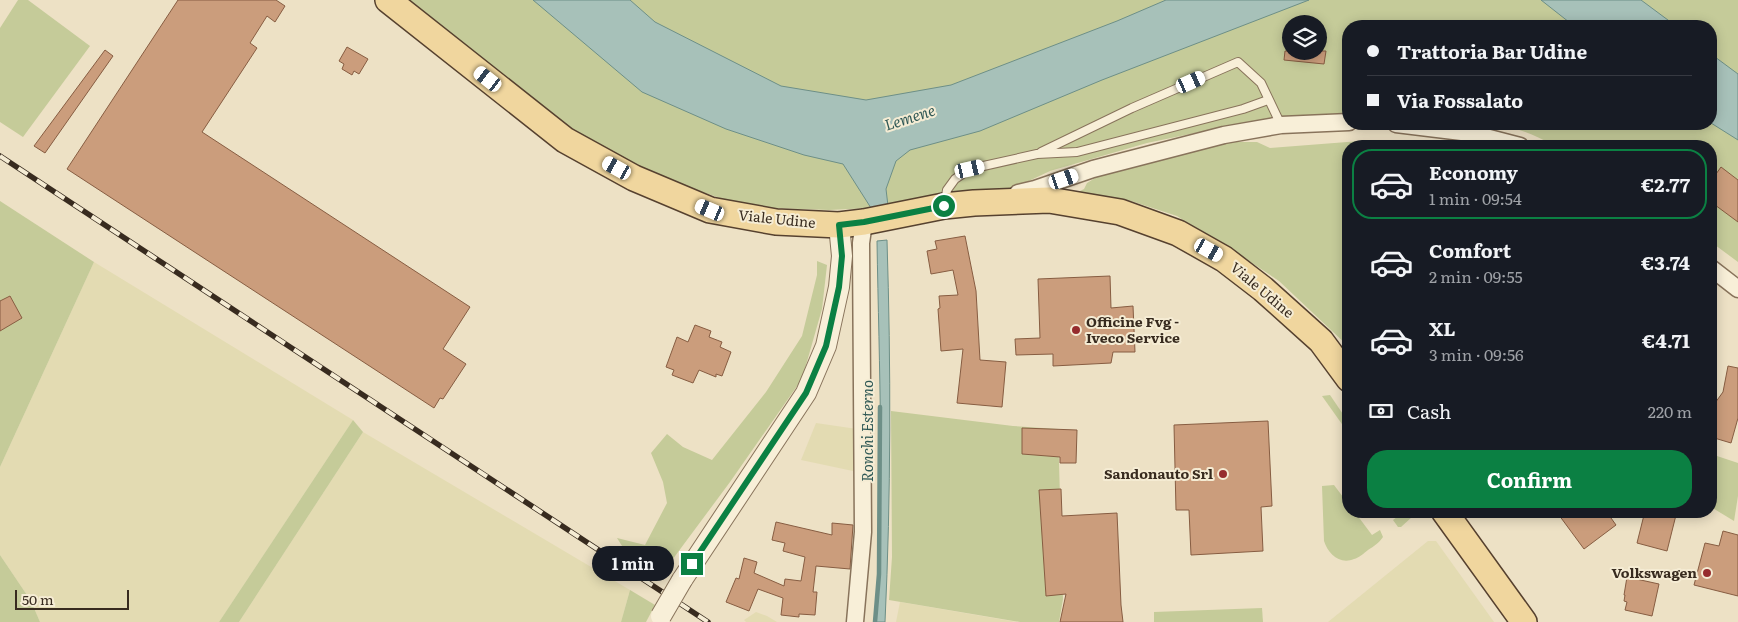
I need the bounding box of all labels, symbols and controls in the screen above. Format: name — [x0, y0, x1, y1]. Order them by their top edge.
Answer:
map controls — [1282, 15, 1327, 60]
button: layers — [1282, 15, 1327, 60]
text: Trattoria Bar Udine — [1397, 37, 1587, 65]
car — [471, 64, 504, 94]
car — [1174, 69, 1207, 95]
text: Via Fossalato — [1397, 86, 1523, 114]
water label: Lemene — [881, 98, 938, 136]
car — [600, 154, 633, 182]
car — [953, 158, 986, 180]
text: Economy — [1429, 158, 1518, 186]
icon: car — [1369, 162, 1414, 207]
car — [1047, 167, 1080, 191]
text: €2.77 — [1641, 170, 1690, 198]
text: 1 min · 09:54 — [1429, 186, 1522, 210]
route start — [933, 195, 955, 217]
car — [693, 197, 726, 223]
street label: Viale Udine — [738, 204, 817, 232]
car — [1192, 236, 1225, 264]
text: Comfort — [1429, 236, 1511, 264]
icon: car — [1369, 240, 1414, 285]
text: €3.74 — [1641, 248, 1690, 276]
street label: Viale Udine — [1227, 257, 1299, 322]
text: 2 min · 09:55 — [1429, 264, 1523, 288]
place label: Officine Fvg - Iveco Service — [1086, 311, 1180, 347]
text: XL — [1429, 314, 1456, 342]
icon: car — [1369, 318, 1414, 363]
marker: Officine Fvg - Iveco Service — [1070, 324, 1082, 336]
text: €4.71 — [1642, 326, 1690, 354]
text: 3 min · 09:56 — [1429, 342, 1524, 366]
water label: Ronchi Esterno — [855, 380, 878, 482]
icon: cash — [1367, 397, 1395, 425]
text: Cash — [1407, 397, 1451, 425]
text: 220 m — [1648, 399, 1692, 423]
button: Confirm — [1367, 450, 1692, 508]
place label: Sandonauto Srl — [1104, 463, 1213, 483]
marker: Sandonauto Srl — [1217, 468, 1229, 480]
callout: 1 min — [592, 546, 674, 582]
text: 1 min — [612, 551, 654, 575]
route end — [681, 553, 703, 575]
place label: Volkswagen — [1612, 562, 1697, 582]
marker: Volkswagen — [1701, 567, 1713, 579]
scale bar — [15, 587, 129, 610]
text: 50 m — [22, 589, 54, 609]

